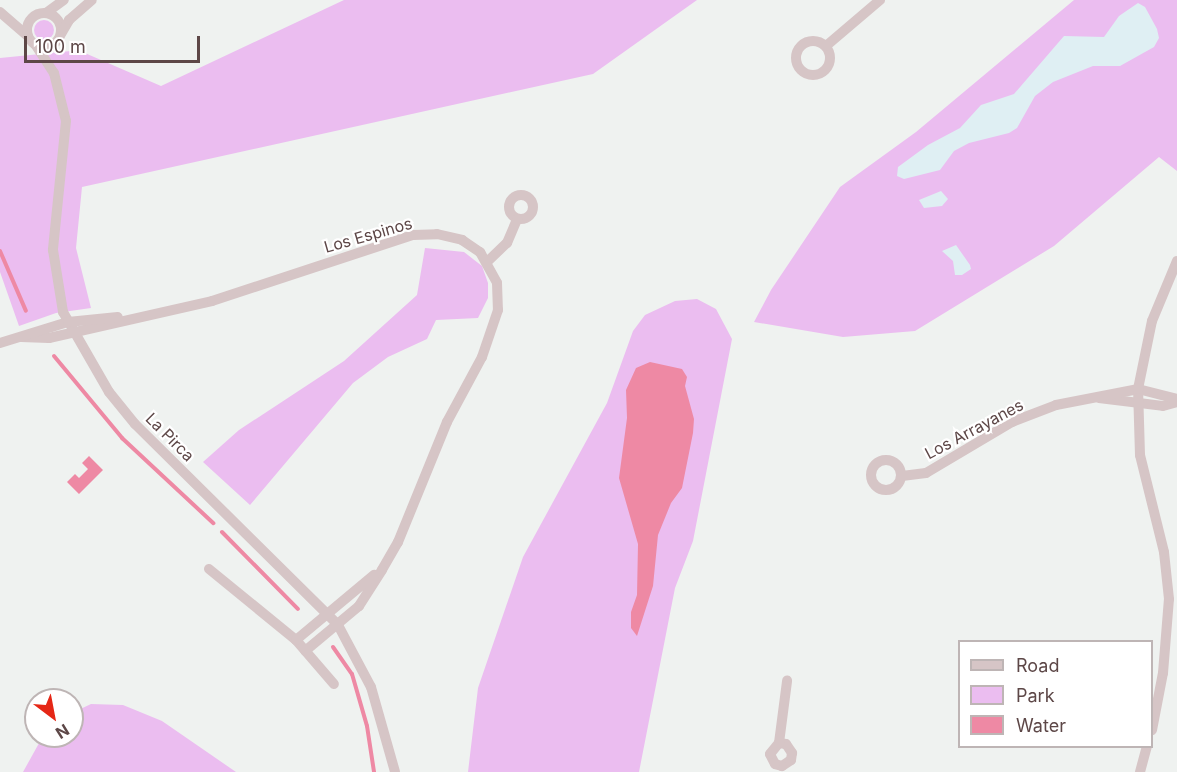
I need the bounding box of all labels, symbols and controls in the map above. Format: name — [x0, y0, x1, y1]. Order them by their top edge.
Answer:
scale bar — [27, 24, 202, 62]
text: 100 m — [35, 36, 86, 57]
street label: Los Espinos — [322, 213, 414, 257]
street label: Los Arrayanes — [921, 395, 1027, 463]
street label: La Pirca — [142, 409, 198, 465]
legend — [958, 640, 1153, 748]
text: Road — [1016, 655, 1059, 676]
text: Park — [1016, 685, 1055, 706]
north arrow — [24, 688, 84, 748]
text: Water — [1016, 715, 1066, 736]
text: N — [52, 720, 73, 743]

